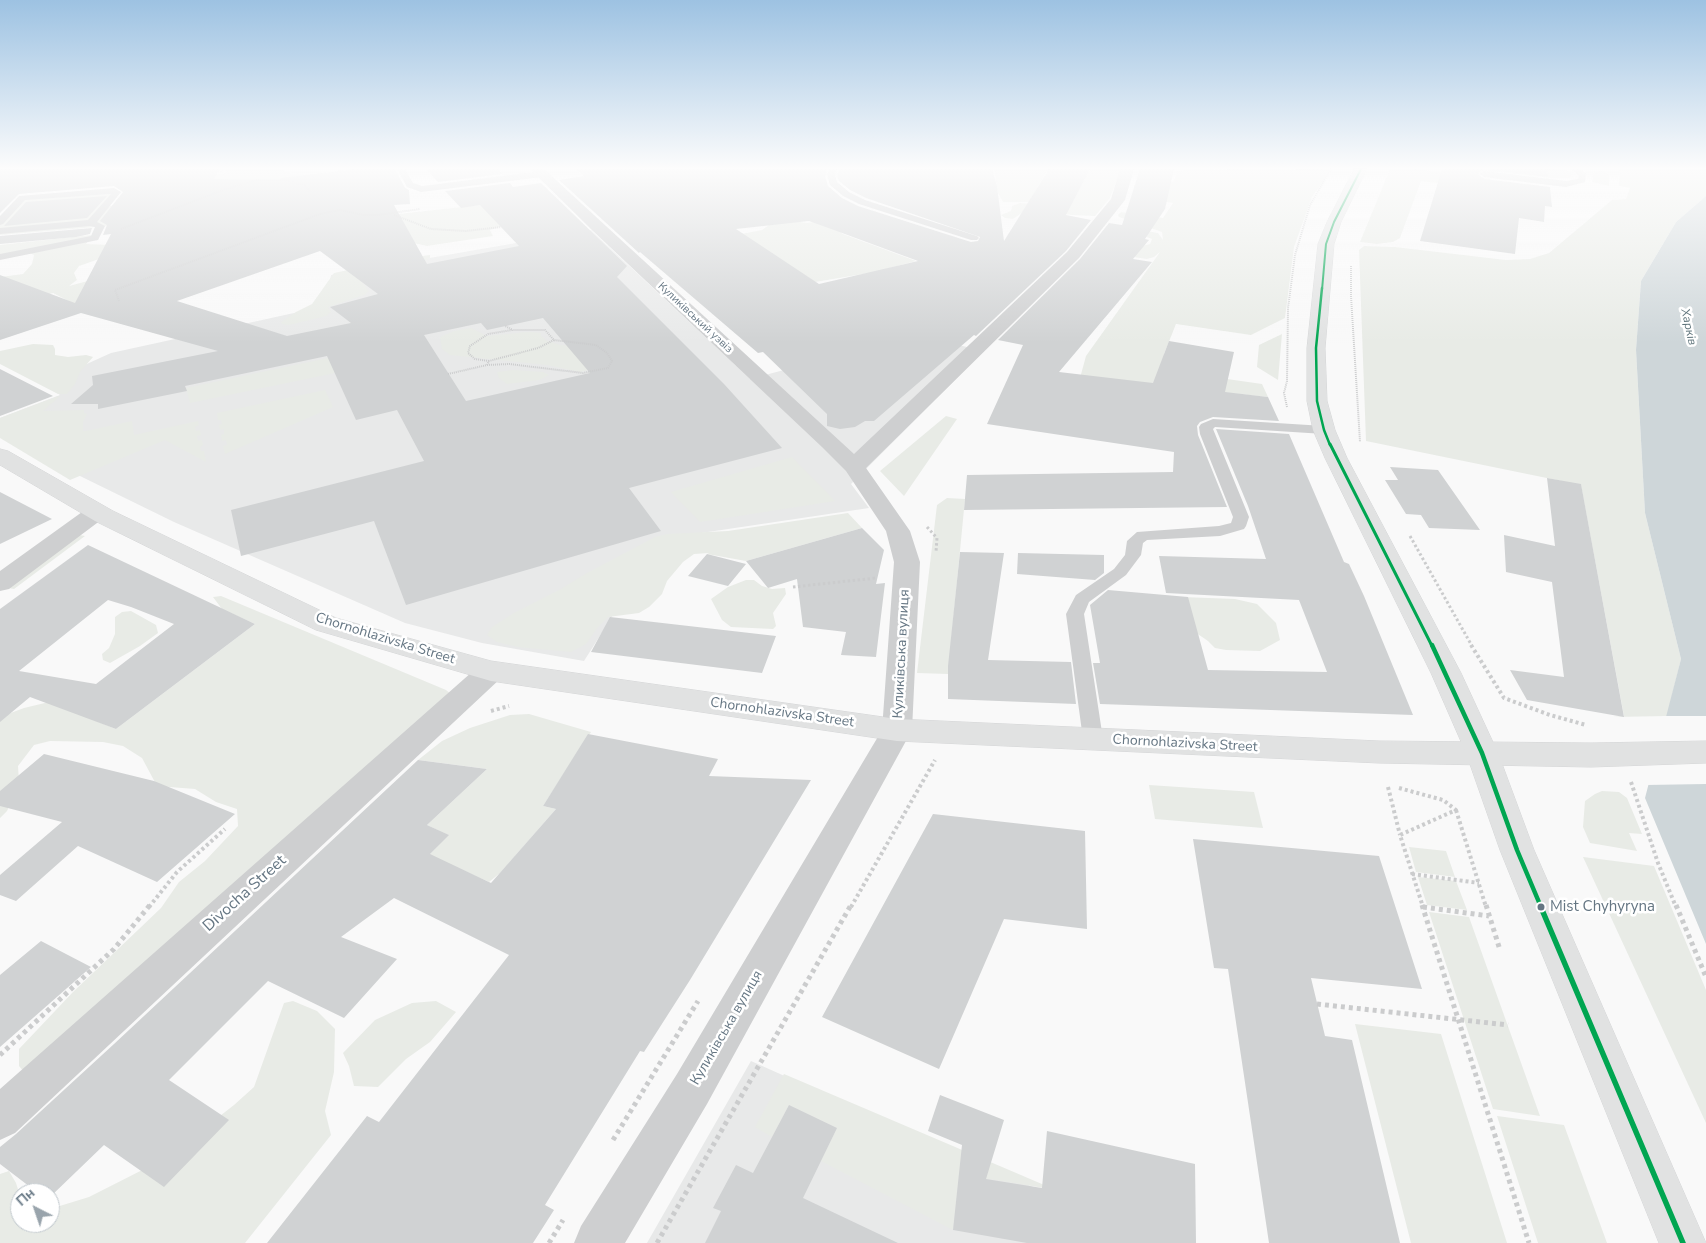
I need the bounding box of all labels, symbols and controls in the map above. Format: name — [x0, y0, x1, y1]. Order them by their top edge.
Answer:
street label: Куликівський узвіз — [655, 280, 735, 356]
water label: Харків — [1677, 307, 1699, 347]
street label: Куликівська вулиця — [890, 589, 914, 719]
street label: Chornohlazivska Street — [313, 610, 457, 668]
street label: Chornohlazivska Street — [709, 695, 855, 731]
street label: Chornohlazivska Street — [1112, 732, 1258, 756]
street label: Divocha Street — [199, 852, 291, 936]
place label: Mist Chyhyryna — [1550, 898, 1655, 916]
marker: Mist Chyhyryna — [1536, 902, 1546, 912]
street label: Куликівська вулиця — [687, 968, 767, 1088]
north arrow — [10, 1183, 60, 1233]
text: Пн — [12, 1184, 39, 1211]

